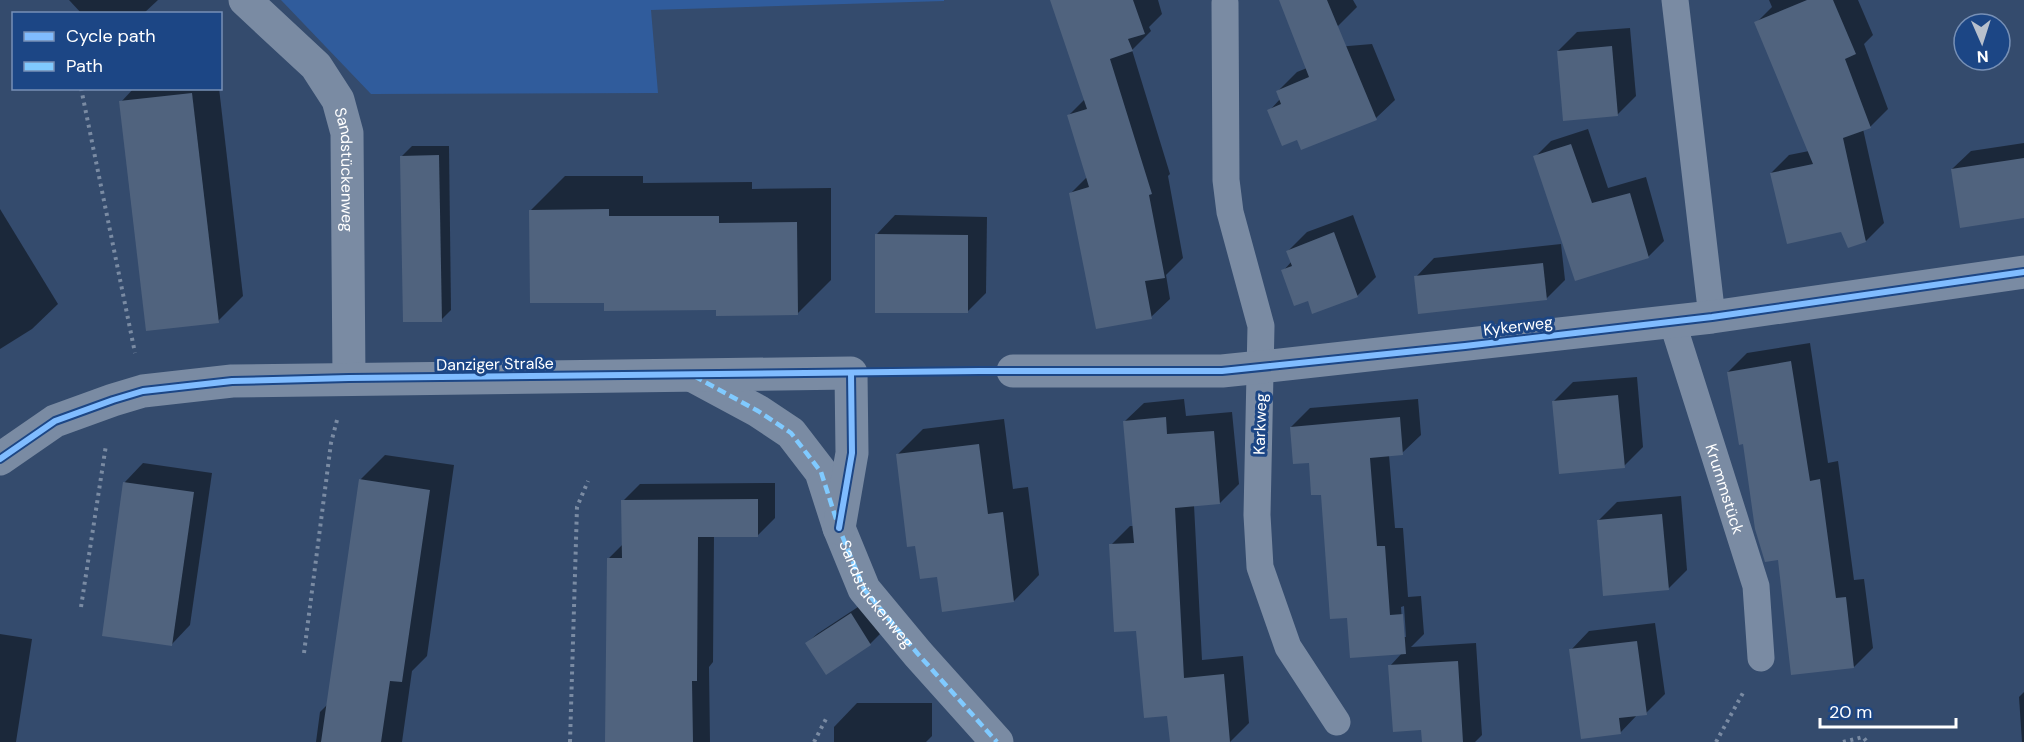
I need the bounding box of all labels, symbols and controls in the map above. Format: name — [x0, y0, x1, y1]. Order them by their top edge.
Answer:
legend — [12, 12, 222, 90]
north arrow — [1952, 12, 2012, 72]
text: Cycle path — [66, 24, 156, 48]
text: N — [1976, 46, 1989, 67]
text: Path — [66, 54, 103, 78]
street label: Sandstückenweg — [330, 105, 358, 232]
street label: Kykerweg — [1482, 311, 1554, 341]
street label: Danziger Straße — [436, 352, 554, 376]
street label: Karkweg — [1248, 393, 1272, 455]
street label: Krummstück — [1701, 441, 1749, 536]
street label: Sandstückenweg — [835, 537, 919, 652]
scale bar — [1820, 691, 1956, 729]
text: 20 m — [1829, 700, 1872, 724]

